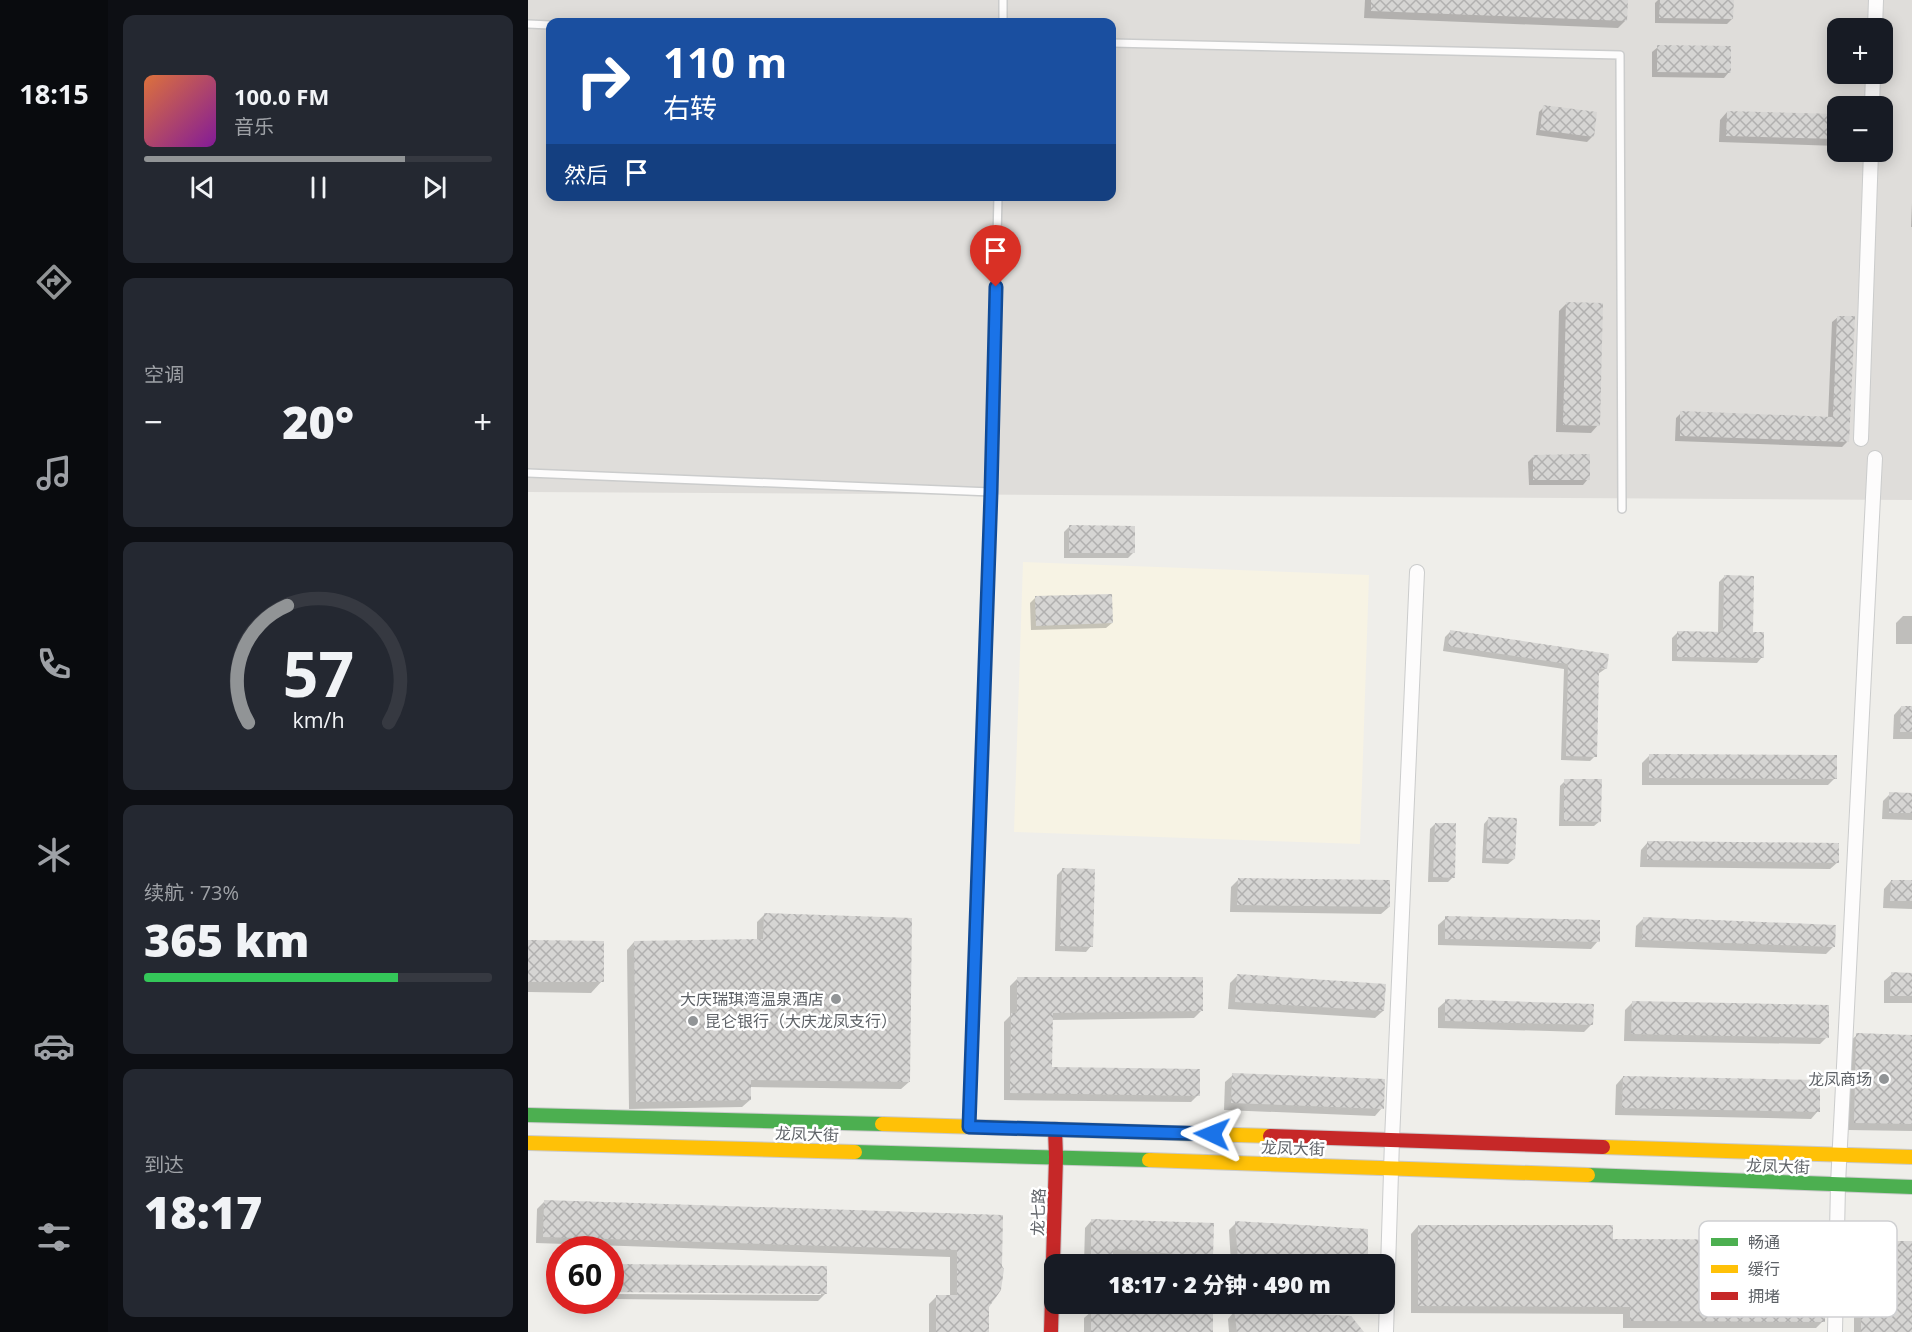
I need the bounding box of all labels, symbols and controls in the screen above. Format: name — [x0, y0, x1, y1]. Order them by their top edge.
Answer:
map controls — [1827, 18, 1893, 162]
button: + — [1827, 18, 1893, 84]
text: 110 m — [663, 33, 787, 90]
icon: right — [564, 42, 642, 120]
text: 18:15 — [19, 75, 89, 112]
text: 100.0 FM — [234, 81, 329, 111]
text: 右转 — [663, 89, 717, 126]
button: − — [1827, 96, 1893, 162]
text: 音乐 — [234, 113, 274, 140]
icon: arrive — [620, 156, 653, 189]
text: 然后 — [564, 159, 608, 189]
icon: previous — [186, 171, 219, 204]
icon: pause — [302, 171, 335, 204]
icon: next — [418, 171, 451, 204]
pin — [970, 225, 1021, 287]
icon: arrive — [979, 234, 1012, 267]
icon: directions — [33, 261, 75, 303]
text: 空调 — [144, 361, 184, 388]
text: 20° — [282, 391, 354, 452]
text: − — [144, 399, 163, 444]
text: + — [473, 399, 492, 444]
icon: music — [33, 452, 75, 494]
text: 57 — [282, 630, 354, 715]
icon: phone — [33, 643, 75, 685]
text: km/h — [292, 705, 344, 734]
icon: climate — [33, 834, 75, 876]
text: 续航 · 73% — [144, 879, 239, 906]
text: 365 km — [144, 909, 309, 970]
place label: 大庆瑞琪湾温泉酒店 — [680, 988, 824, 1010]
marker: 大庆瑞琪湾温泉酒店 — [829, 992, 843, 1006]
place label: 昆仑银行（大庆龙凤支行） — [705, 1010, 897, 1032]
marker: 昆仑银行（大庆龙凤支行） — [686, 1014, 700, 1028]
icon: car — [33, 1025, 75, 1067]
place label: 龙凤商场 — [1808, 1068, 1872, 1090]
marker: 龙凤商场 — [1877, 1072, 1891, 1086]
position arrow — [1180, 1102, 1244, 1166]
street label: 龙凤大街 — [775, 1122, 839, 1146]
street label: 龙凤大街 — [1261, 1136, 1325, 1160]
text: 到达 — [144, 1151, 184, 1178]
street label: 龙凤大街 — [1746, 1154, 1810, 1178]
text: 18:17 — [144, 1181, 262, 1242]
street label: 龙七路 — [1026, 1188, 1050, 1236]
icon: filters — [33, 1216, 75, 1258]
legend — [1699, 1221, 1897, 1317]
text: 畅通 — [1748, 1231, 1780, 1253]
speed limit sign: 60 — [546, 1236, 624, 1314]
text: 缓行 — [1748, 1258, 1780, 1280]
text: 18:17 · 2 分钟 · 490 m — [1108, 1269, 1331, 1299]
text: 拥堵 — [1748, 1285, 1780, 1307]

